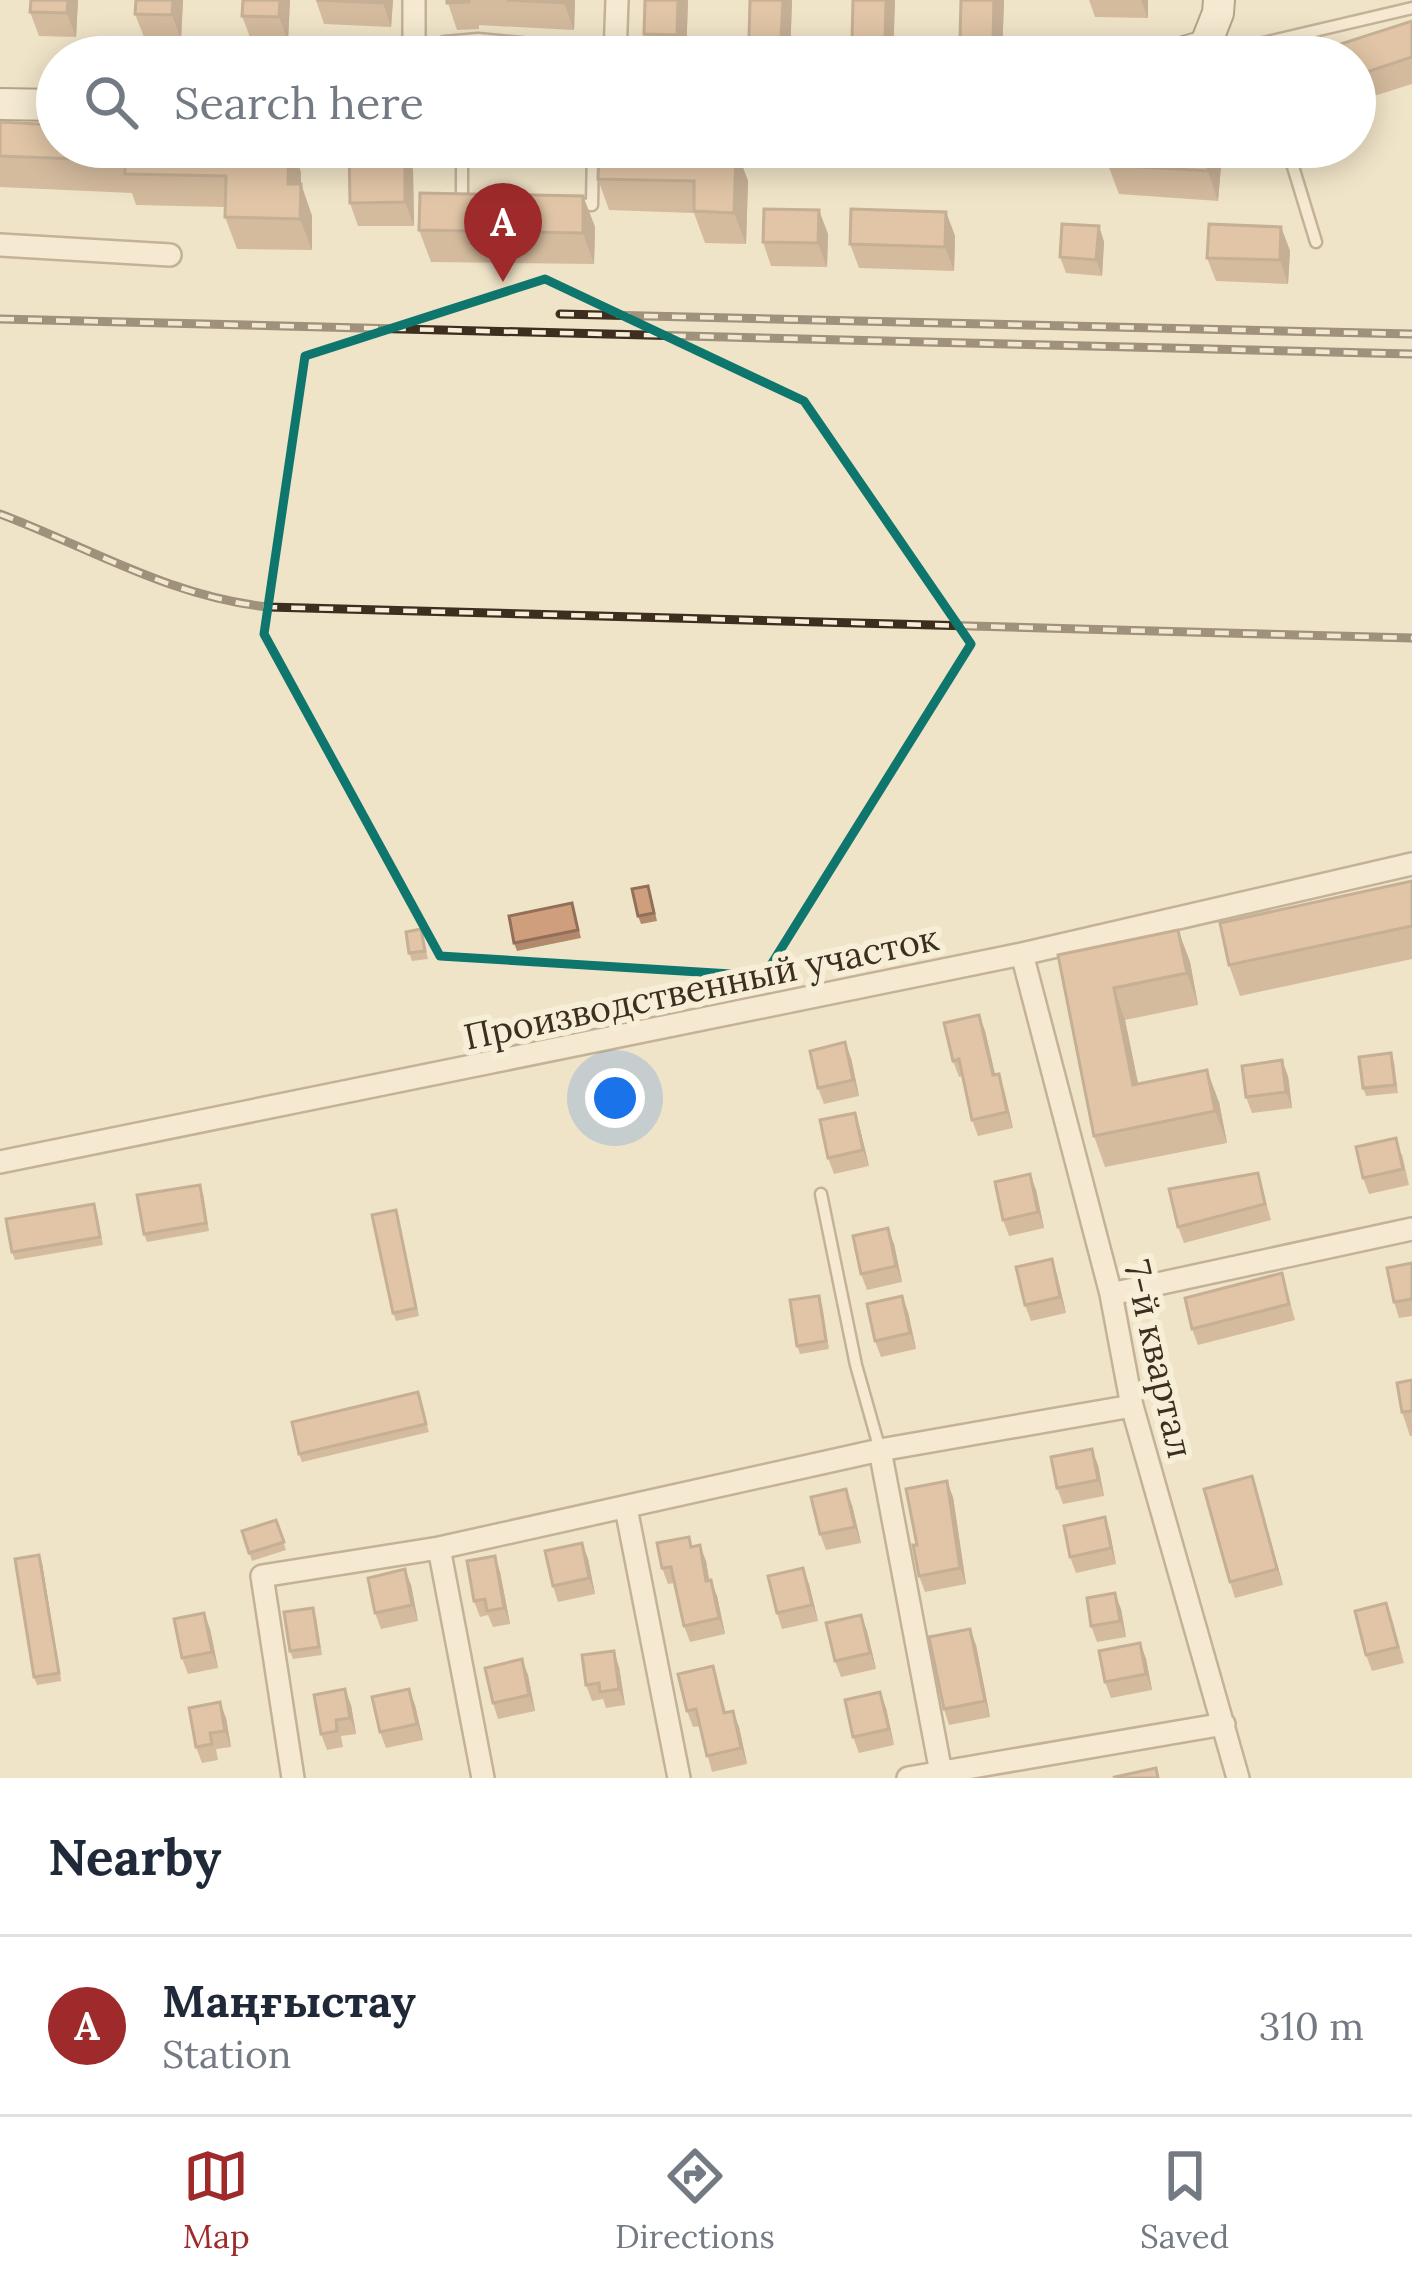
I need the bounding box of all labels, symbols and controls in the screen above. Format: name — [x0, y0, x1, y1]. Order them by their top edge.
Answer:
search box — [36, 36, 1376, 168]
icon: search — [78, 69, 144, 135]
text: Search here — [174, 74, 424, 131]
pin: A — [464, 183, 542, 282]
street label: Производственный участок — [460, 914, 943, 1060]
your location — [585, 1068, 645, 1128]
street label: 7-й квартал — [1114, 1256, 1204, 1462]
text: Nearby — [48, 1824, 221, 1889]
text: Маңғыстау — [162, 1972, 416, 2029]
text: A — [74, 2001, 100, 2051]
text: 310 m — [1259, 2001, 1364, 2051]
text: Station — [162, 2029, 291, 2079]
tab: Map — [183, 2143, 250, 2257]
tab: Directions — [615, 2143, 775, 2257]
tab: Saved — [1140, 2143, 1229, 2257]

